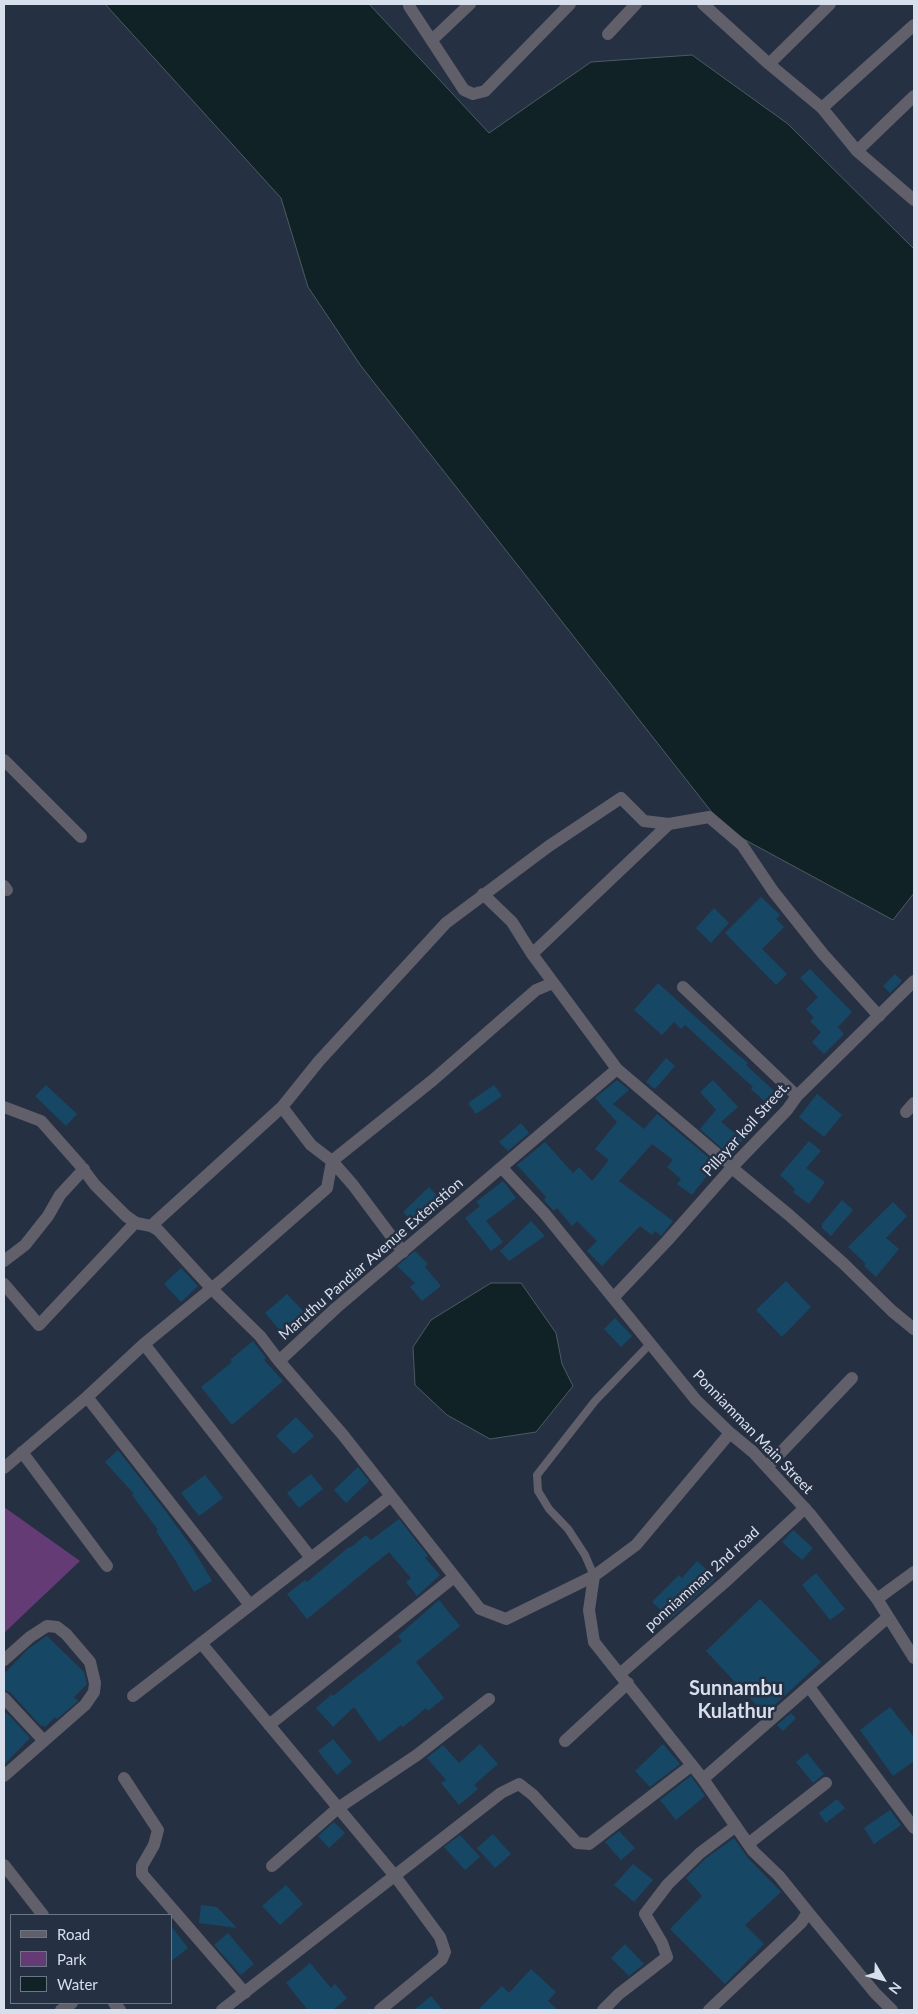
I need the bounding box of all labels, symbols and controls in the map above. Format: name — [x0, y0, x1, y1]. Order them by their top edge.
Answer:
street label: Pillayar koil Street. — [699, 1078, 793, 1180]
street label: Maruthu Pandiar Avenue Extenstion — [275, 1174, 467, 1344]
street label: Ponniamman Main Street — [689, 1366, 817, 1498]
street label: ponniamman 2nd road — [641, 1523, 763, 1635]
district label: Sunnambu Kulathur — [689, 1677, 783, 1724]
legend — [10, 1914, 172, 2004]
text: Road — [57, 1925, 90, 1943]
text: Park — [57, 1950, 86, 1968]
north arrow — [858, 1954, 908, 2004]
text: Water — [57, 1975, 98, 1993]
text: N — [885, 1979, 905, 1998]

